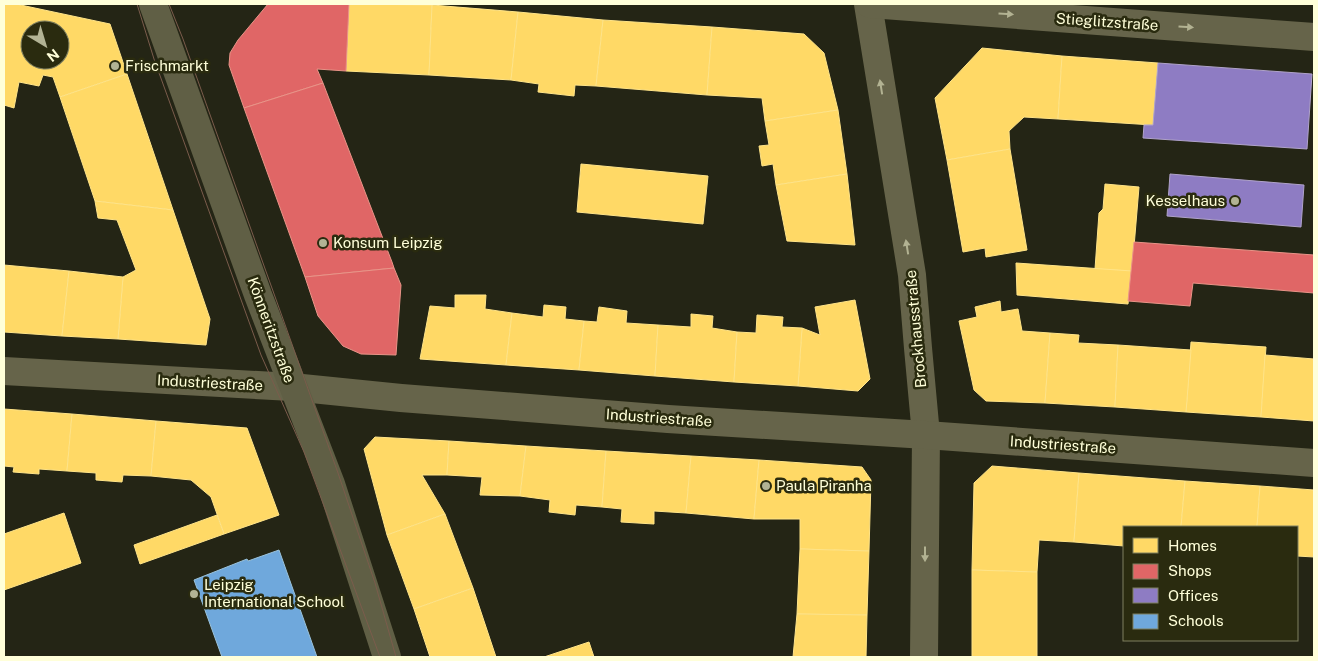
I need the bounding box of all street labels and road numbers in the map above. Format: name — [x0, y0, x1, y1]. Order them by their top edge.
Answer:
street label: Stieglitzstraße — [1055, 9, 1159, 34]
street label: Brockhausstraße — [902, 269, 929, 389]
street label: Könneritzstraße — [244, 275, 298, 385]
street label: Industriestraße — [156, 371, 264, 394]
street label: Industriestraße — [605, 405, 713, 430]
street label: Industriestraße — [1009, 432, 1117, 457]

